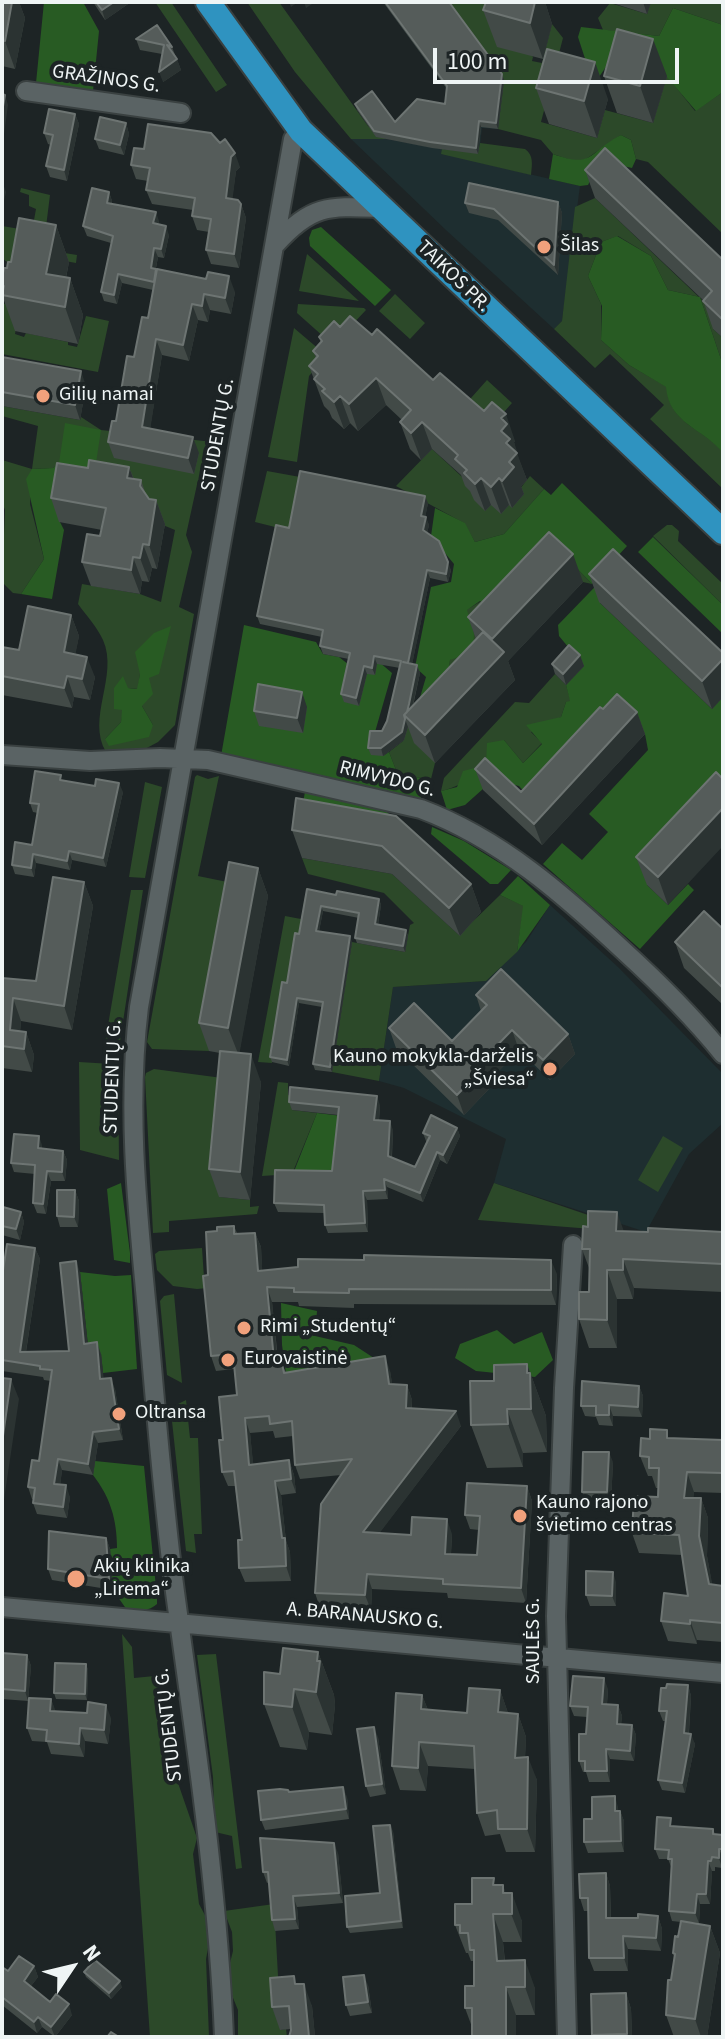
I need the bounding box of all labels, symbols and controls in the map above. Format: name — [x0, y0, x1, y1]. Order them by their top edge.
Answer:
scale bar — [437, 32, 683, 82]
text: 100 m — [447, 44, 507, 79]
street label: GRAŽINOS G. — [51, 61, 161, 99]
place label: Šilas — [560, 235, 599, 259]
street label: TAIKOS PR. — [411, 236, 495, 318]
marker: Šilas — [535, 238, 553, 256]
street label: STUDENTŲ G. — [197, 376, 241, 494]
place label: Gilių namai — [59, 384, 154, 408]
marker: Gilių namai — [34, 387, 52, 405]
street label: RIMVYDO G. — [337, 757, 437, 803]
street label: STUDENTŲ G. — [100, 1019, 128, 1135]
place label: Kauno mokykla-darželis „Šviesa“ — [333, 1046, 534, 1093]
marker: Kauno mokykla-darželis „Šviesa“ — [541, 1060, 559, 1078]
place label: Rimi „Studentų“ — [260, 1316, 396, 1340]
marker: Rimi „Studentų“ — [235, 1319, 253, 1337]
place label: Eurovaistinė — [244, 1348, 347, 1372]
marker: Eurovaistinė — [219, 1351, 237, 1369]
place label: Oltransa — [135, 1402, 206, 1426]
marker: Oltransa — [110, 1405, 128, 1423]
place label: Kauno rajono švietimo centras — [536, 1492, 673, 1539]
marker: Kauno rajono švietimo centras — [511, 1507, 529, 1525]
place label: Akių klinika „Lirema“ — [94, 1556, 190, 1603]
marker: Akių klinika „Lirema“ — [65, 1568, 87, 1590]
street label: A. BARANAUSKO G. — [286, 1598, 444, 1636]
street label: SAULĖS G. — [523, 1598, 547, 1684]
street label: STUDENTŲ G. — [151, 1667, 189, 1783]
north arrow — [32, 1927, 112, 2007]
text: N — [74, 1938, 109, 1968]

